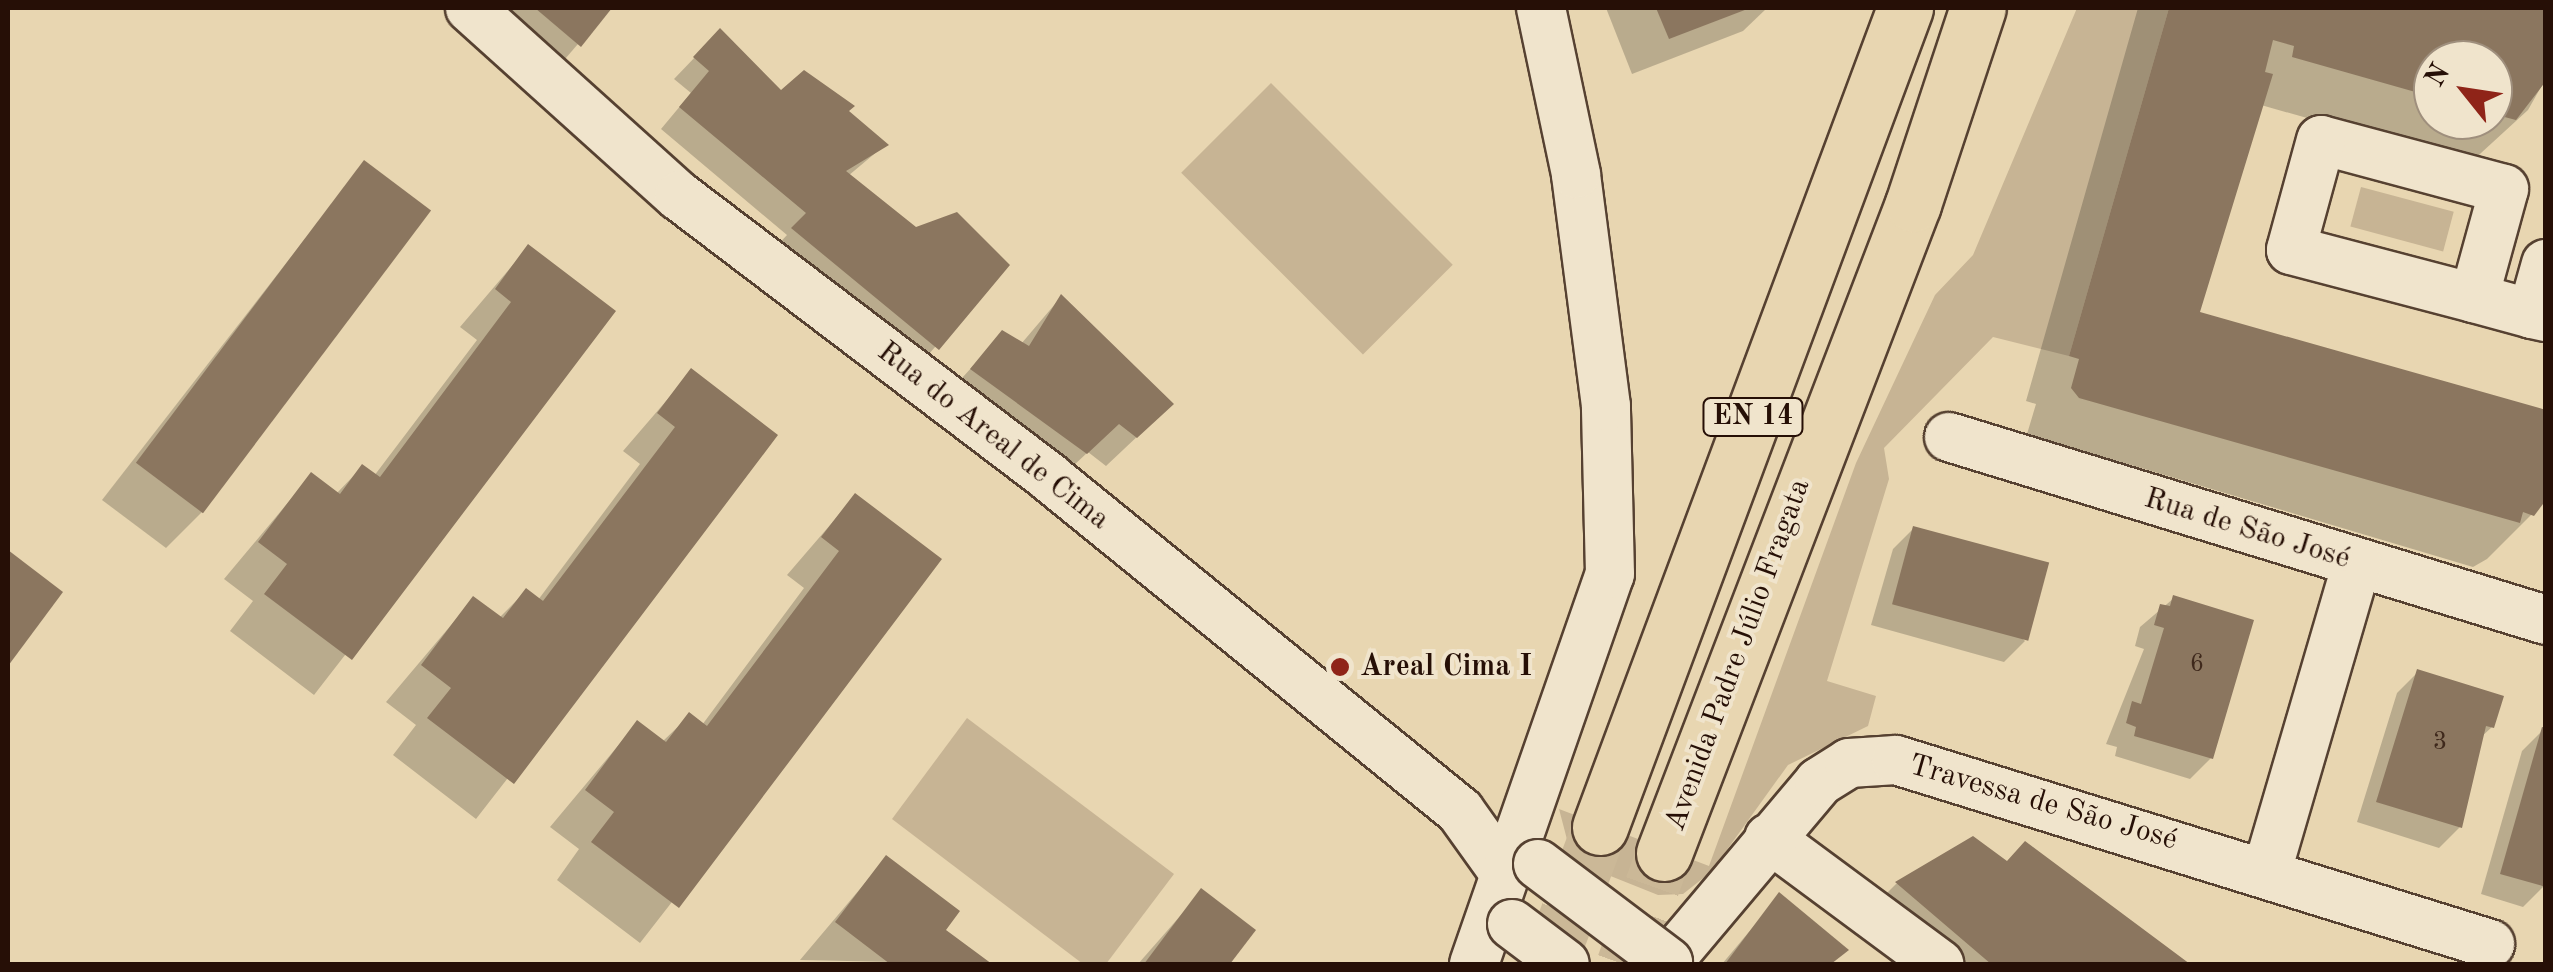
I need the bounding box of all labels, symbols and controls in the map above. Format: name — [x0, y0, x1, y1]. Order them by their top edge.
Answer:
north arrow — [2413, 40, 2513, 140]
text: N — [2421, 60, 2456, 92]
street label: Rua do Areal de Cima — [870, 334, 1116, 538]
road number: EN 14 — [1700, 394, 1806, 440]
street label: Avenida Padre Júlio Fragata — [1657, 474, 1819, 836]
street label: Rua de São José — [2140, 481, 2354, 577]
place label: Areal Cima I — [1360, 649, 1532, 685]
house number: 6 — [2190, 650, 2204, 680]
marker: Areal Cima I — [1329, 656, 1351, 678]
house number: 3 — [2433, 728, 2447, 758]
street label: Travessa de São José — [1905, 747, 2181, 859]

